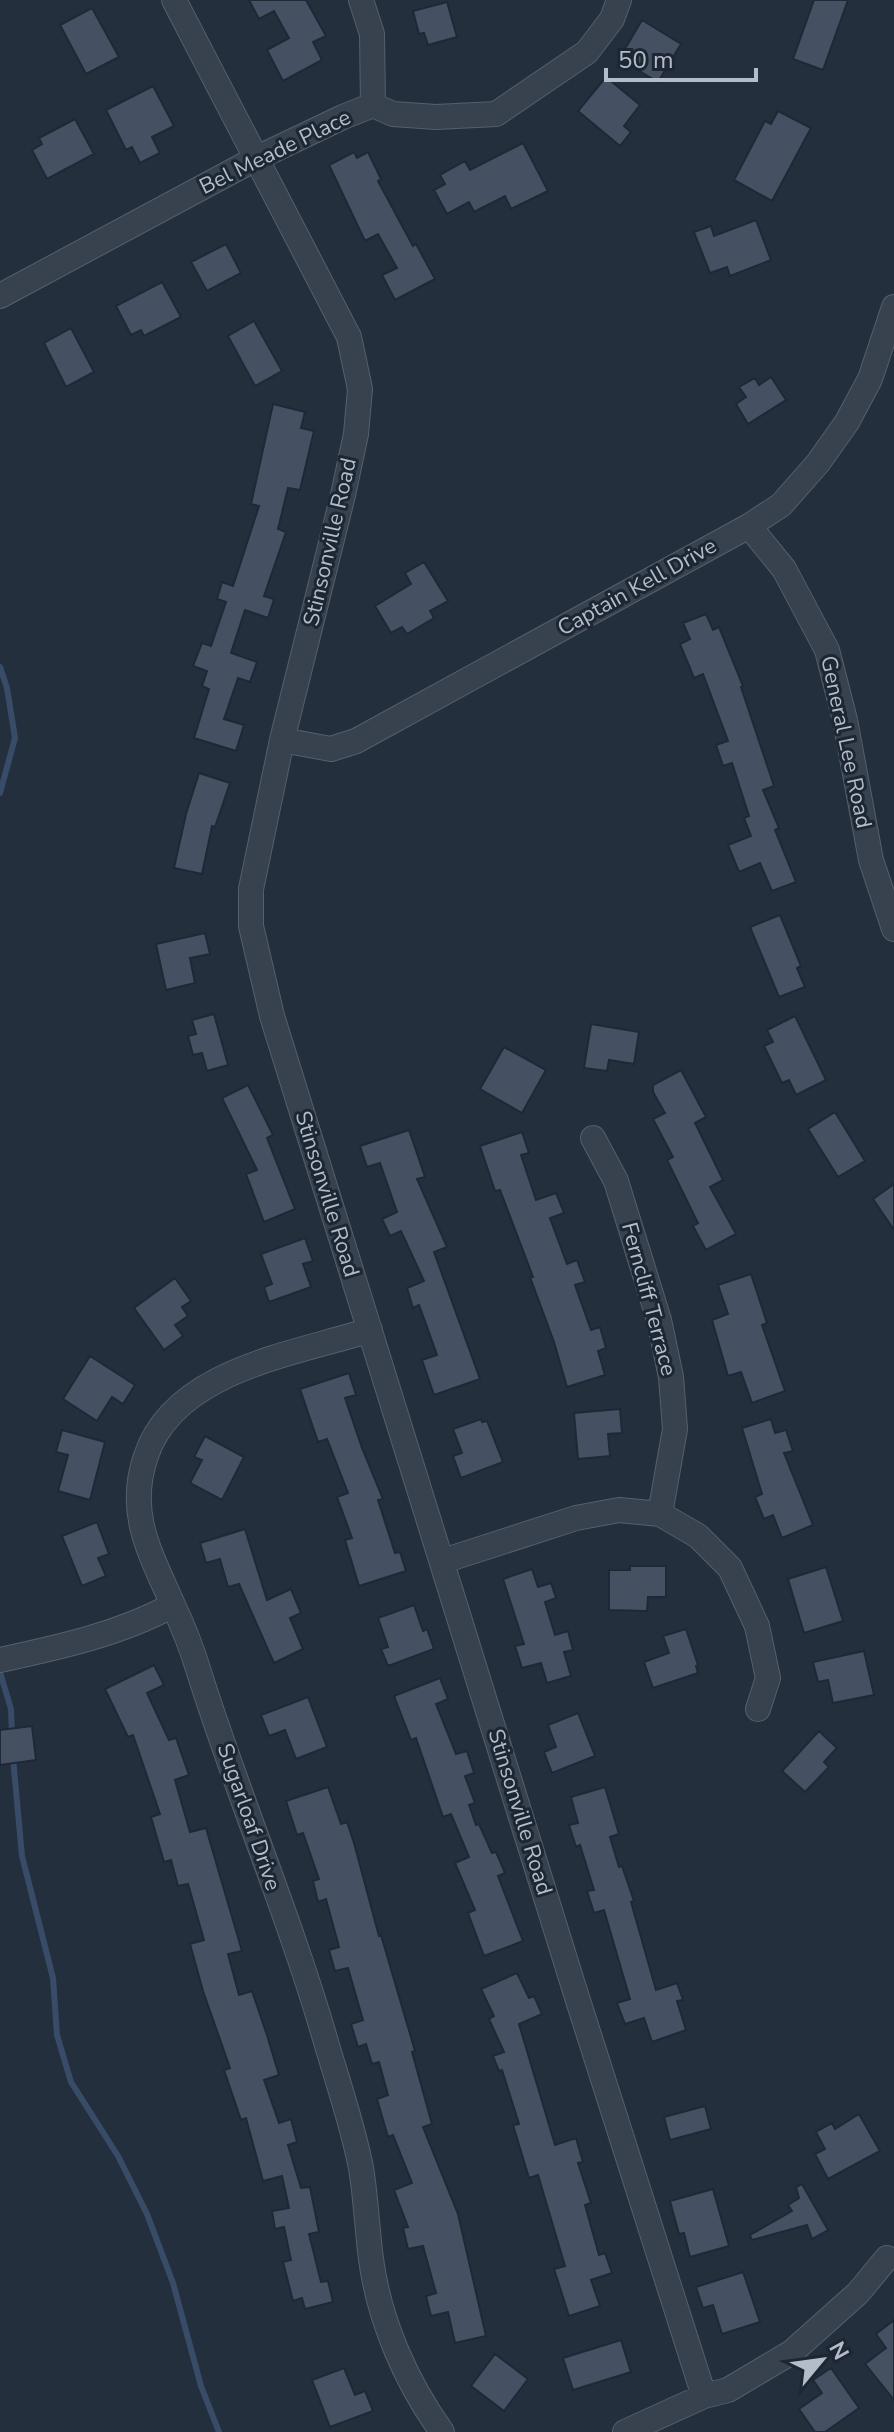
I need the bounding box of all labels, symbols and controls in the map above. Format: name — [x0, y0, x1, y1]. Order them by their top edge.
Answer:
scale bar — [606, 32, 756, 82]
text: 50 m — [618, 44, 674, 76]
street label: Bel Meade Place — [194, 102, 356, 202]
street label: Stinsonville Road — [296, 455, 364, 629]
street label: Captain Kell Drive — [552, 531, 722, 643]
street label: General Lee Road — [813, 653, 879, 831]
street label: Stinsonville Road — [288, 1107, 366, 1281]
street label: Ferncliff Terrace — [614, 1219, 684, 1379]
street label: Stinsonville Road — [481, 1725, 559, 1899]
street label: Sugarloaf Drive — [210, 1739, 288, 1895]
north arrow — [782, 2320, 862, 2400]
text: N — [822, 2336, 856, 2365]

